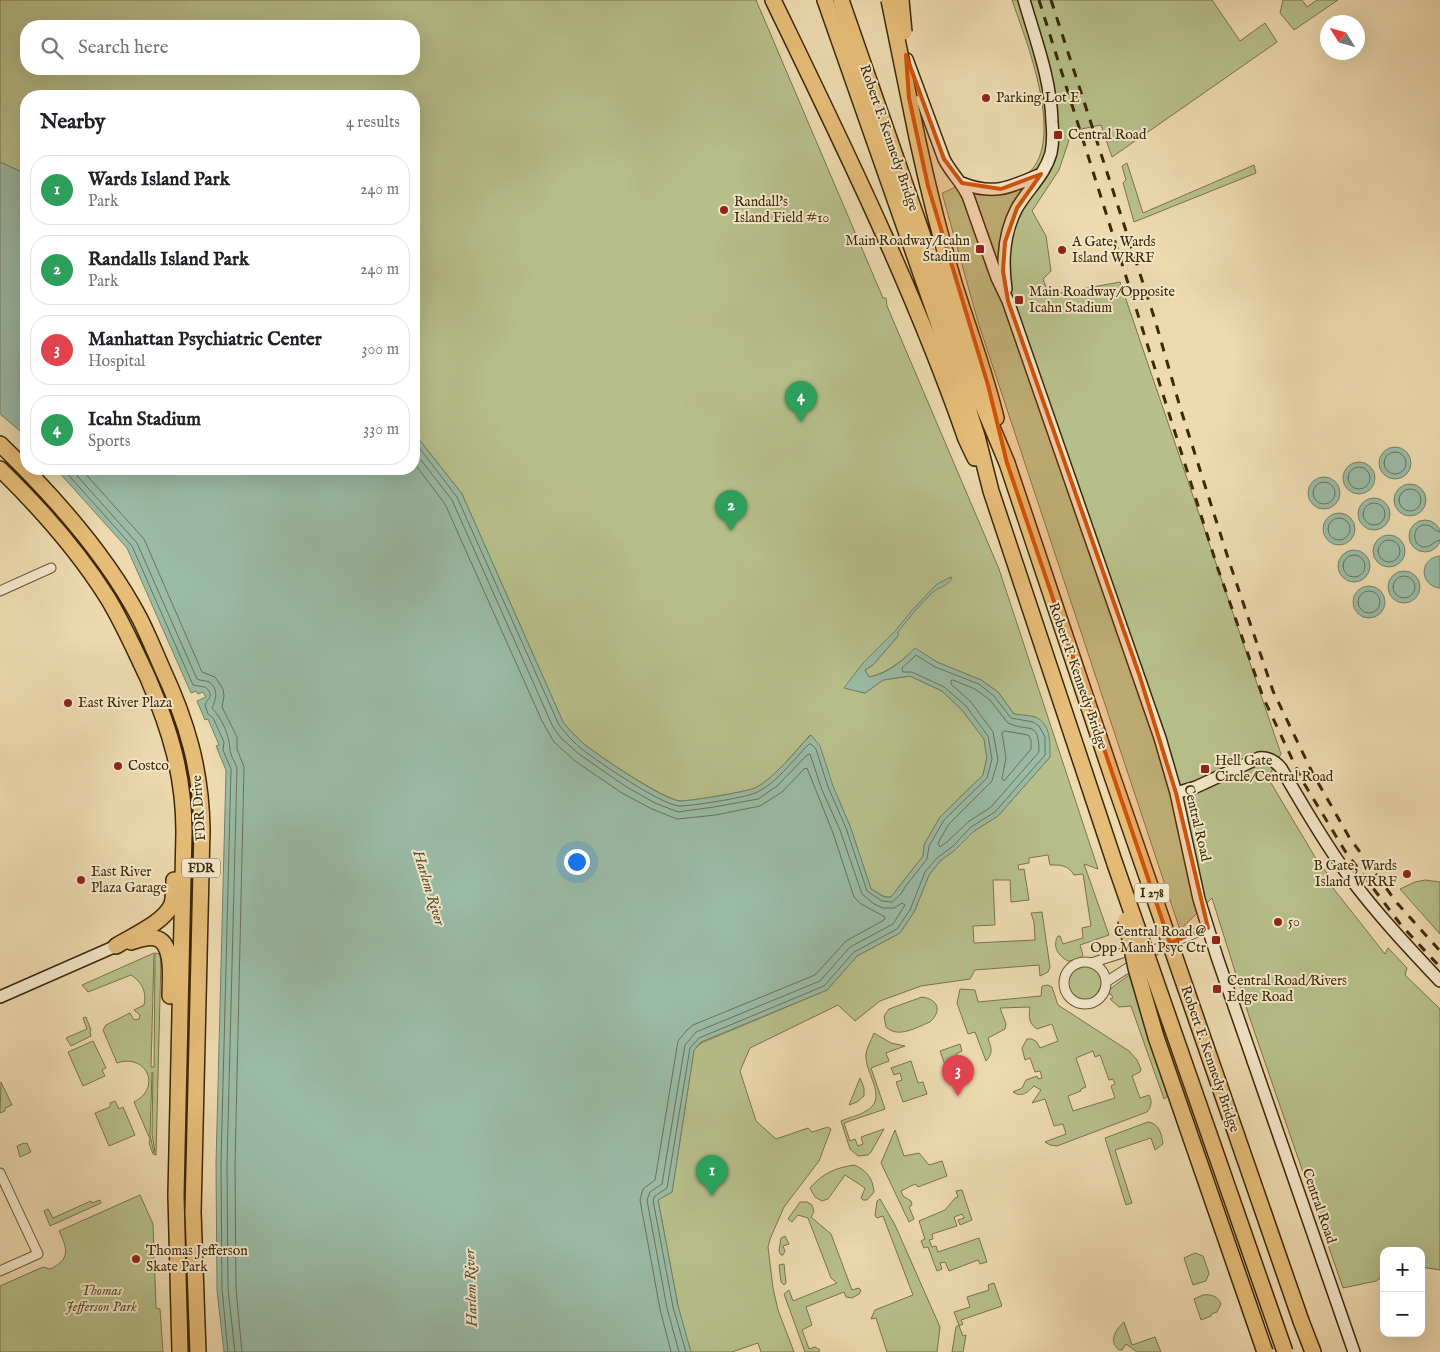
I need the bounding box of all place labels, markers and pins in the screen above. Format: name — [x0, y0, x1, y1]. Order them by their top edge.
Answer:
place label: Parking Lot E — [996, 89, 1080, 107]
marker: Parking Lot E — [980, 92, 992, 104]
place label: Central Road — [1068, 126, 1147, 144]
marker: Central Road — [1052, 129, 1064, 141]
place label: Randall's Island Field #10 — [734, 193, 829, 227]
marker: Randall's Island Field #10 — [718, 204, 730, 216]
place label: Main Roadway/Icahn Stadium — [845, 232, 971, 266]
place label: A Gate, Wards Island WRRF — [1071, 233, 1156, 267]
marker: Main Roadway/Icahn Stadium — [974, 243, 986, 255]
marker: A Gate, Wards Island WRRF — [1056, 244, 1068, 256]
place label: Main Roadway/Opposite Icahn Stadium — [1029, 283, 1176, 317]
marker: Main Roadway/Opposite Icahn Stadium — [1013, 294, 1025, 306]
pin: 4 — [785, 381, 817, 422]
pin: 2 — [715, 490, 747, 531]
place label: East River Plaza — [78, 694, 173, 712]
marker: East River Plaza — [62, 697, 74, 709]
place label: Hell Gate Circle/Central Road — [1215, 752, 1334, 786]
place label: Costco — [128, 757, 169, 775]
marker: Costco — [112, 760, 124, 772]
marker: Hell Gate Circle/Central Road — [1199, 763, 1211, 775]
place label: B Gate, Wards Island WRRF — [1313, 857, 1397, 891]
place label: East River Plaza Garage — [91, 863, 168, 897]
marker: B Gate, Wards Island WRRF — [1401, 868, 1413, 880]
marker: East River Plaza Garage — [75, 874, 87, 886]
place label: 50 — [1288, 913, 1300, 931]
marker: 50 — [1272, 916, 1284, 928]
place label: Central Road @ Opp Manh Psyc Ctr — [1090, 923, 1206, 957]
marker: Central Road @ Opp Manh Psyc Ctr — [1210, 934, 1222, 946]
place label: Central Road/Rivers Edge Road — [1227, 972, 1347, 1006]
marker: Central Road/Rivers Edge Road — [1211, 983, 1223, 995]
pin: 3 — [942, 1055, 974, 1096]
pin: 1 — [696, 1155, 728, 1196]
place label: Thomas Jefferson Skate Park — [146, 1242, 248, 1276]
marker: Thomas Jefferson Skate Park — [130, 1253, 142, 1265]

